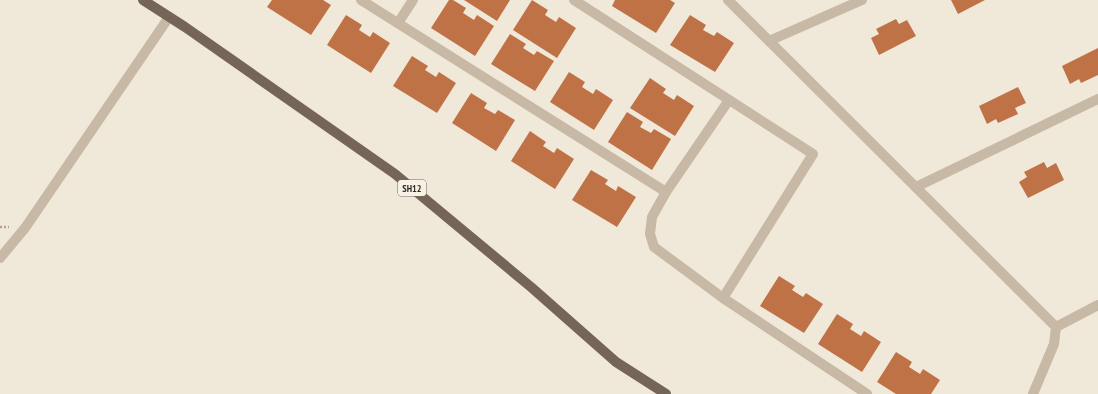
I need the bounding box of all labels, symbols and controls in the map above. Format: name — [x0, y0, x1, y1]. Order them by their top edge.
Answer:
road number: SH12 — [398, 180, 426, 196]

